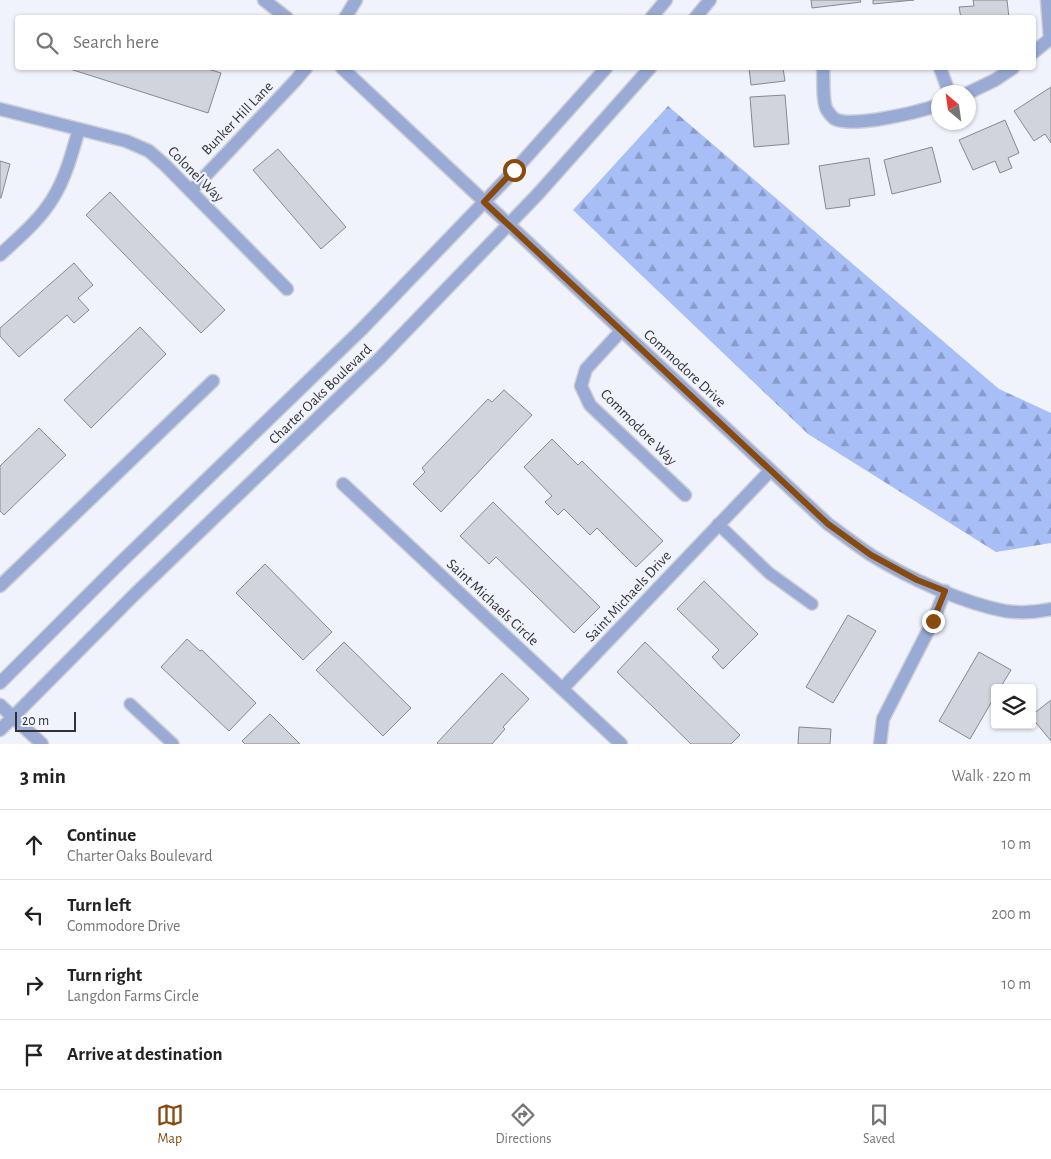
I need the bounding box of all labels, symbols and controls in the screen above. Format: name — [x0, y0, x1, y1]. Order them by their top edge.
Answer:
search box — [15, 15, 1036, 70]
icon: search — [33, 29, 61, 57]
text: Search here — [73, 33, 159, 52]
street label: Bunker Hill Lane — [199, 79, 276, 158]
north arrow — [931, 85, 976, 130]
street label: Colonel Way — [165, 143, 227, 206]
route start — [503, 159, 526, 182]
street label: Commodore Drive — [641, 327, 729, 410]
street label: Charter Oaks Boulevard — [266, 341, 375, 447]
street label: Commodore Way — [598, 386, 680, 469]
street label: Saint Michaels Drive — [583, 548, 674, 645]
street label: Saint Michaels Circle — [444, 556, 542, 649]
route end — [922, 610, 945, 633]
map controls — [991, 684, 1036, 729]
button: layers — [991, 684, 1036, 729]
scale bar — [15, 709, 76, 732]
text: 20 m — [22, 714, 49, 728]
text: 3 min — [20, 766, 66, 787]
text: Walk · 220 m — [952, 768, 1031, 784]
text: Continue — [67, 826, 136, 845]
icon: ahead — [20, 831, 48, 859]
text: 10 m — [1002, 836, 1031, 852]
text: Charter Oaks Boulevard — [67, 848, 212, 864]
text: Turn left — [67, 896, 131, 915]
icon: left — [20, 901, 48, 929]
text: 200 m — [991, 906, 1031, 922]
text: Commodore Drive — [67, 918, 180, 934]
text: Turn right — [67, 966, 142, 985]
icon: right — [20, 971, 48, 999]
text: 10 m — [1002, 976, 1031, 992]
text: Langdon Farms Circle — [67, 988, 199, 1004]
icon: arrive — [20, 1041, 48, 1069]
text: Arrive at destination — [67, 1045, 223, 1064]
tab: Map — [156, 1101, 184, 1148]
tab: Directions — [496, 1101, 551, 1148]
tab: Saved — [863, 1101, 895, 1148]

